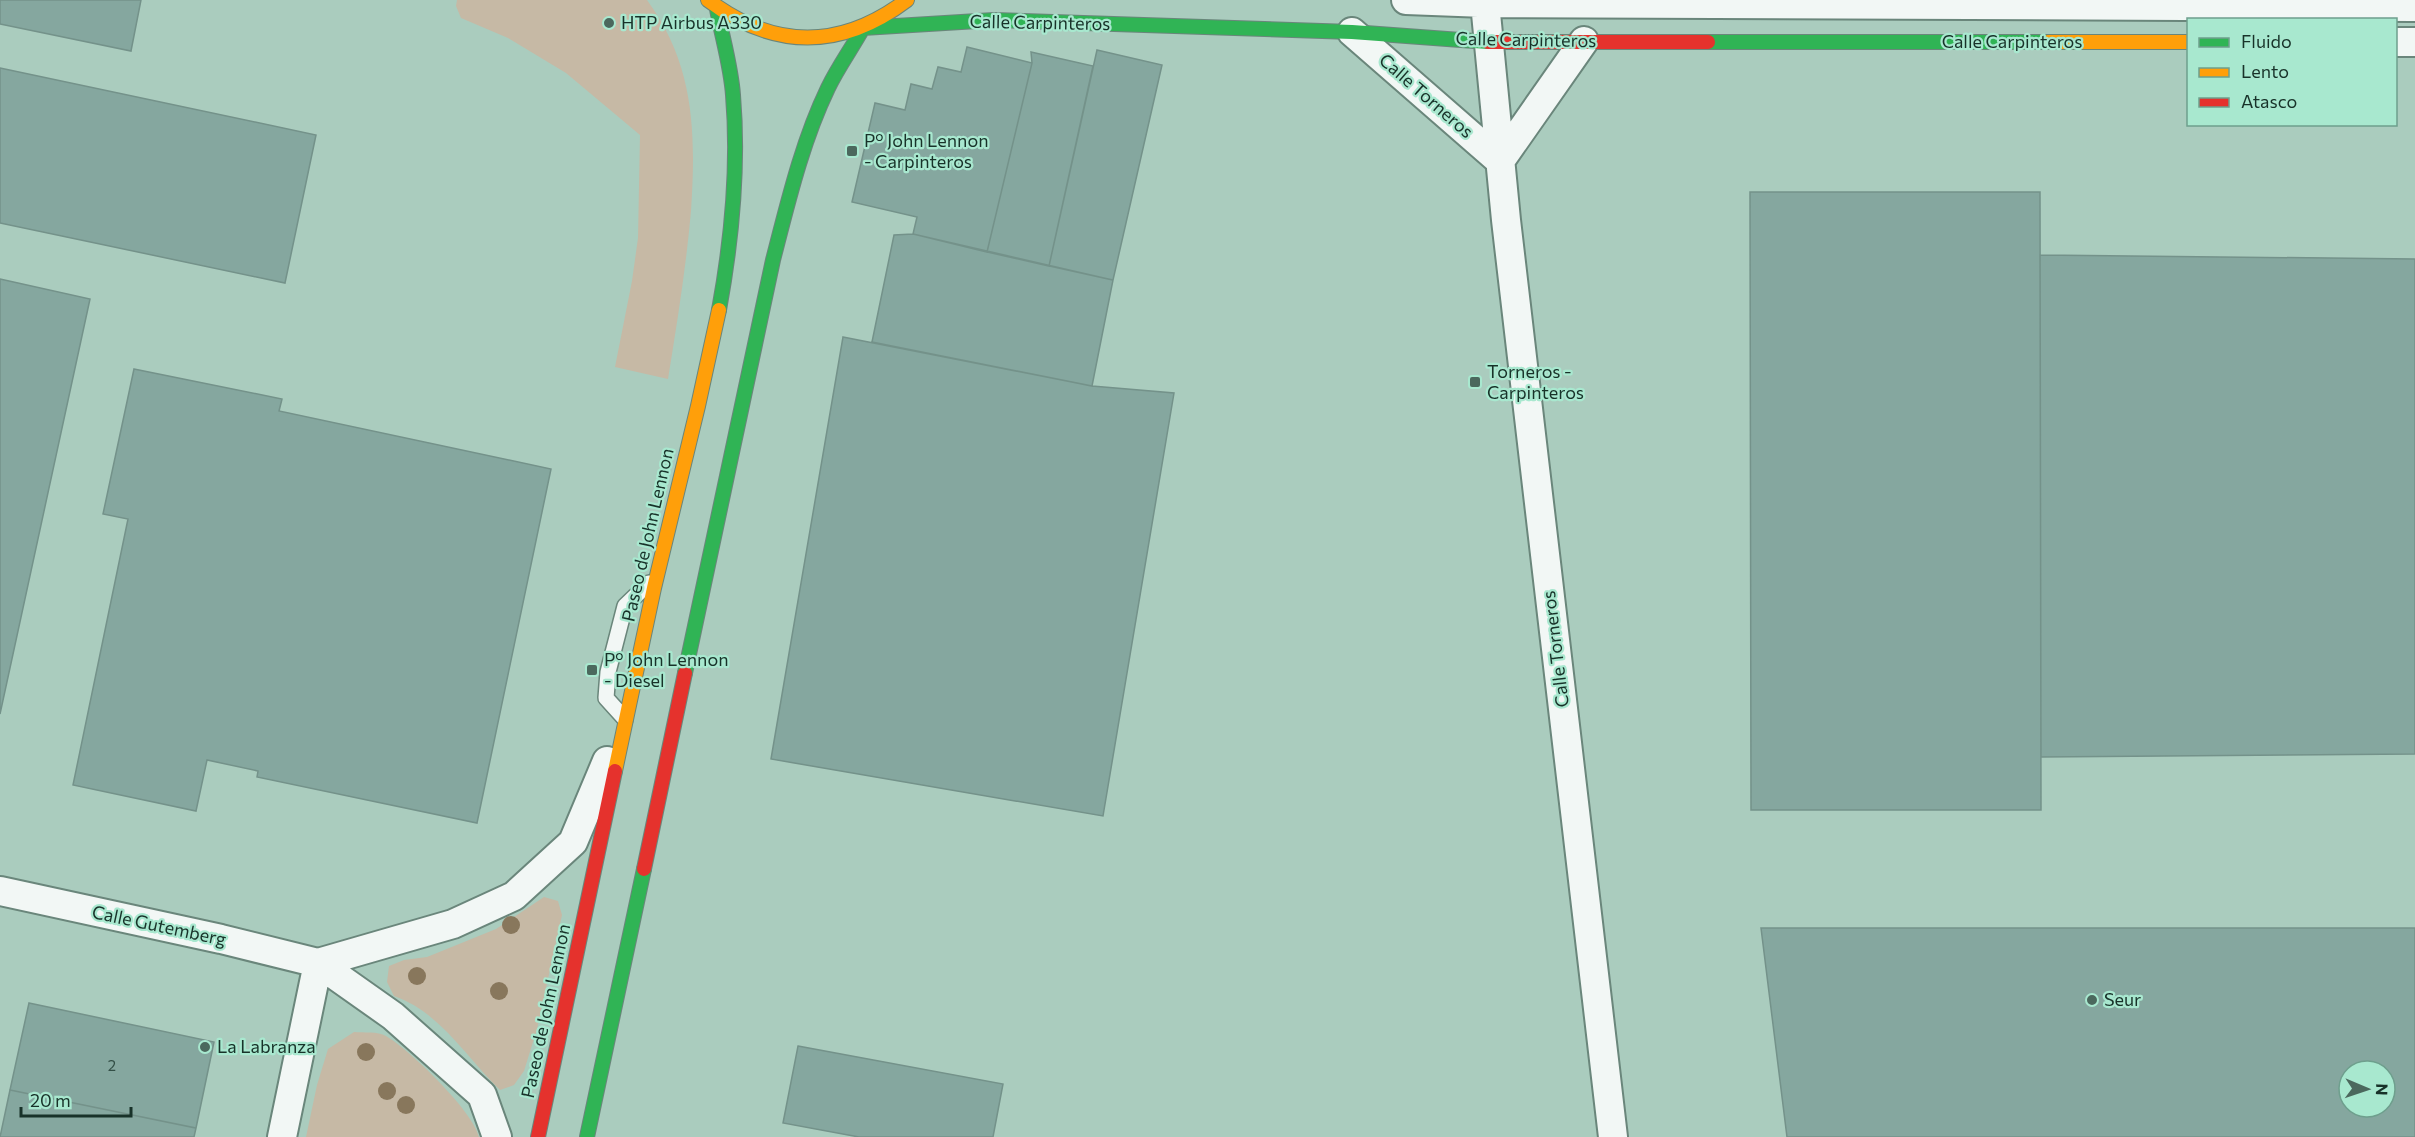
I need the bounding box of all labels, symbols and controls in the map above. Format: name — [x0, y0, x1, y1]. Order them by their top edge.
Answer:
street label: Calle Carpinteros — [969, 10, 1111, 34]
place label: HTP Airbus A330 — [621, 11, 762, 33]
marker: HTP Airbus A330 — [602, 16, 616, 30]
legend — [2187, 18, 2397, 126]
street label: Calle Carpinteros — [1455, 27, 1597, 51]
street label: Calle Carpinteros — [1942, 30, 2082, 52]
text: Fluido — [2241, 30, 2292, 52]
street label: Calle Torneros — [1375, 48, 1478, 142]
text: Lento — [2241, 60, 2289, 82]
text: Atasco — [2241, 90, 2297, 112]
place label: Pº John Lennon - Carpinteros — [864, 129, 989, 172]
marker: Pº John Lennon - Carpinteros — [845, 144, 859, 158]
place label: Torneros - Carpinteros — [1487, 360, 1584, 403]
marker: Torneros - Carpinteros — [1468, 375, 1482, 389]
street label: Paseo de John Lennon — [616, 446, 678, 624]
street label: Calle Torneros — [1537, 590, 1573, 709]
place label: Pº John Lennon - Diesel — [604, 648, 729, 691]
marker: Pº John Lennon - Diesel — [585, 663, 599, 677]
street label: Calle Gutemberg — [90, 900, 229, 950]
street label: Paseo de John Lennon — [516, 922, 574, 1100]
place label: Seur — [2104, 988, 2141, 1010]
marker: Seur — [2085, 993, 2099, 1007]
place label: La Labranza — [217, 1035, 316, 1057]
marker: La Labranza — [198, 1040, 212, 1054]
house number: 2 — [108, 1056, 116, 1074]
north arrow — [2337, 1059, 2397, 1119]
scale bar — [21, 1080, 130, 1118]
text: N — [2373, 1083, 2392, 1096]
text: 20 m — [30, 1089, 71, 1111]

